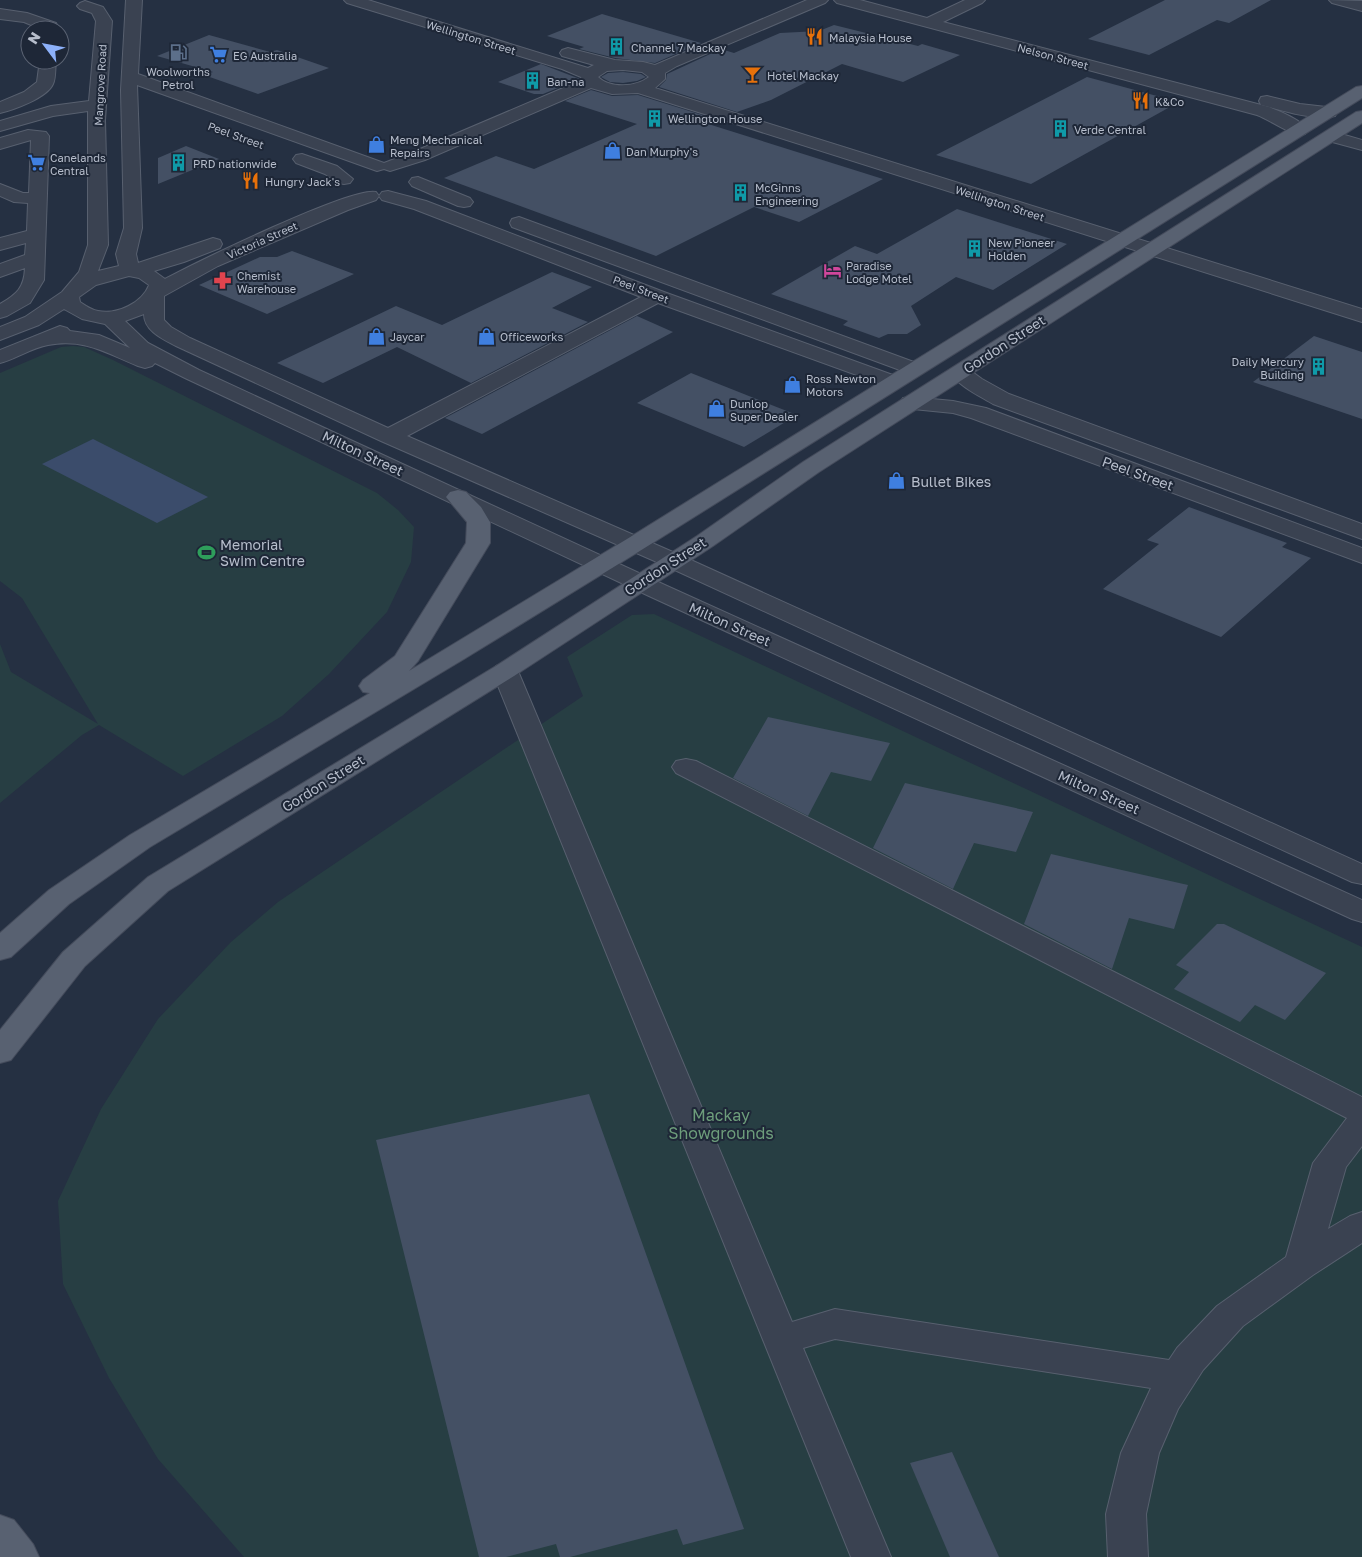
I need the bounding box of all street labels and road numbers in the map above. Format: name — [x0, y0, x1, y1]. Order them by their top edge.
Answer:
street label: Wellington Street — [425, 17, 517, 57]
street label: Nelson Street — [1016, 40, 1090, 72]
street label: Mangrove Road — [91, 44, 109, 126]
street label: Peel Street — [206, 119, 266, 151]
street label: Wellington Street — [954, 182, 1046, 224]
street label: Victoria Street — [225, 219, 299, 261]
street label: Peel Street — [611, 272, 671, 306]
street label: Gordon Street — [960, 311, 1048, 377]
street label: Milton Street — [320, 427, 406, 479]
street label: Peel Street — [1100, 452, 1176, 494]
street label: Gordon Street — [621, 533, 709, 599]
street label: Milton Street — [687, 598, 773, 650]
street label: Gordon Street — [279, 751, 367, 815]
street label: Milton Street — [1056, 766, 1142, 818]

